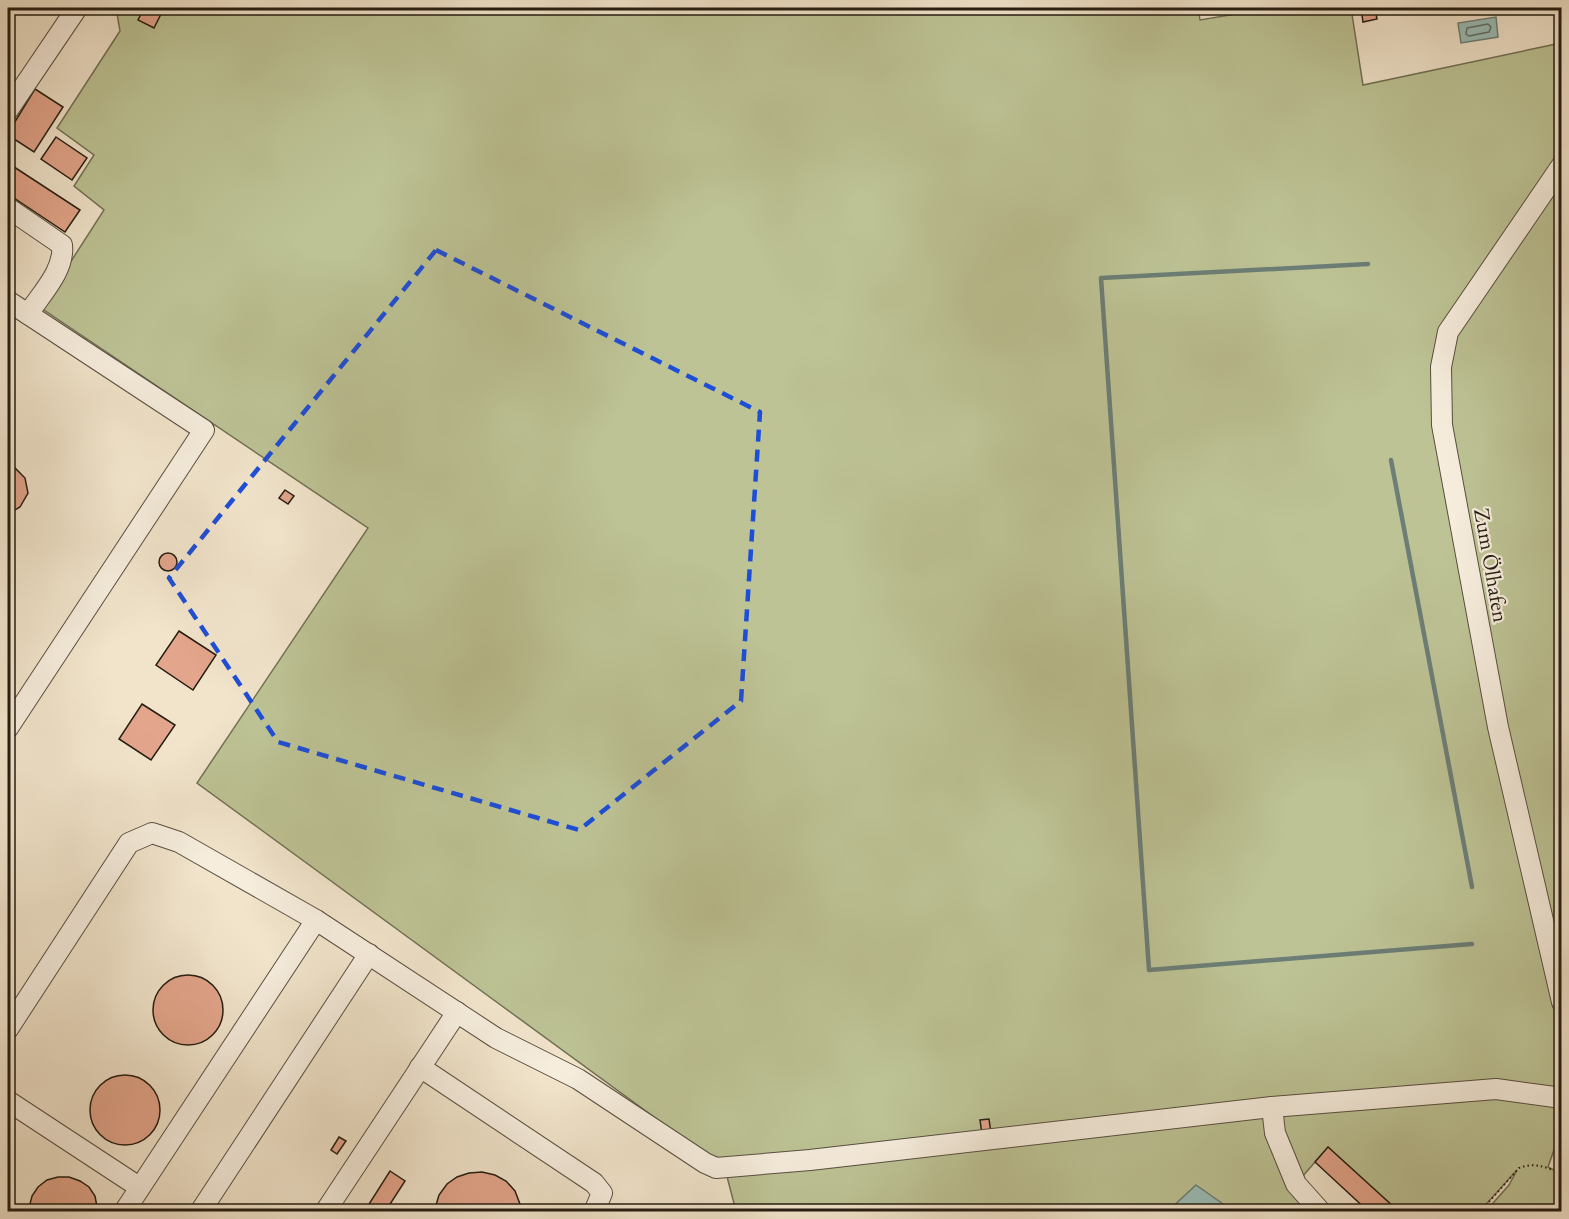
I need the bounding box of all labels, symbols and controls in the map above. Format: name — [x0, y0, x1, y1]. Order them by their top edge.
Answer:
street label: Zum Ölhafen — [1467, 506, 1516, 625]

